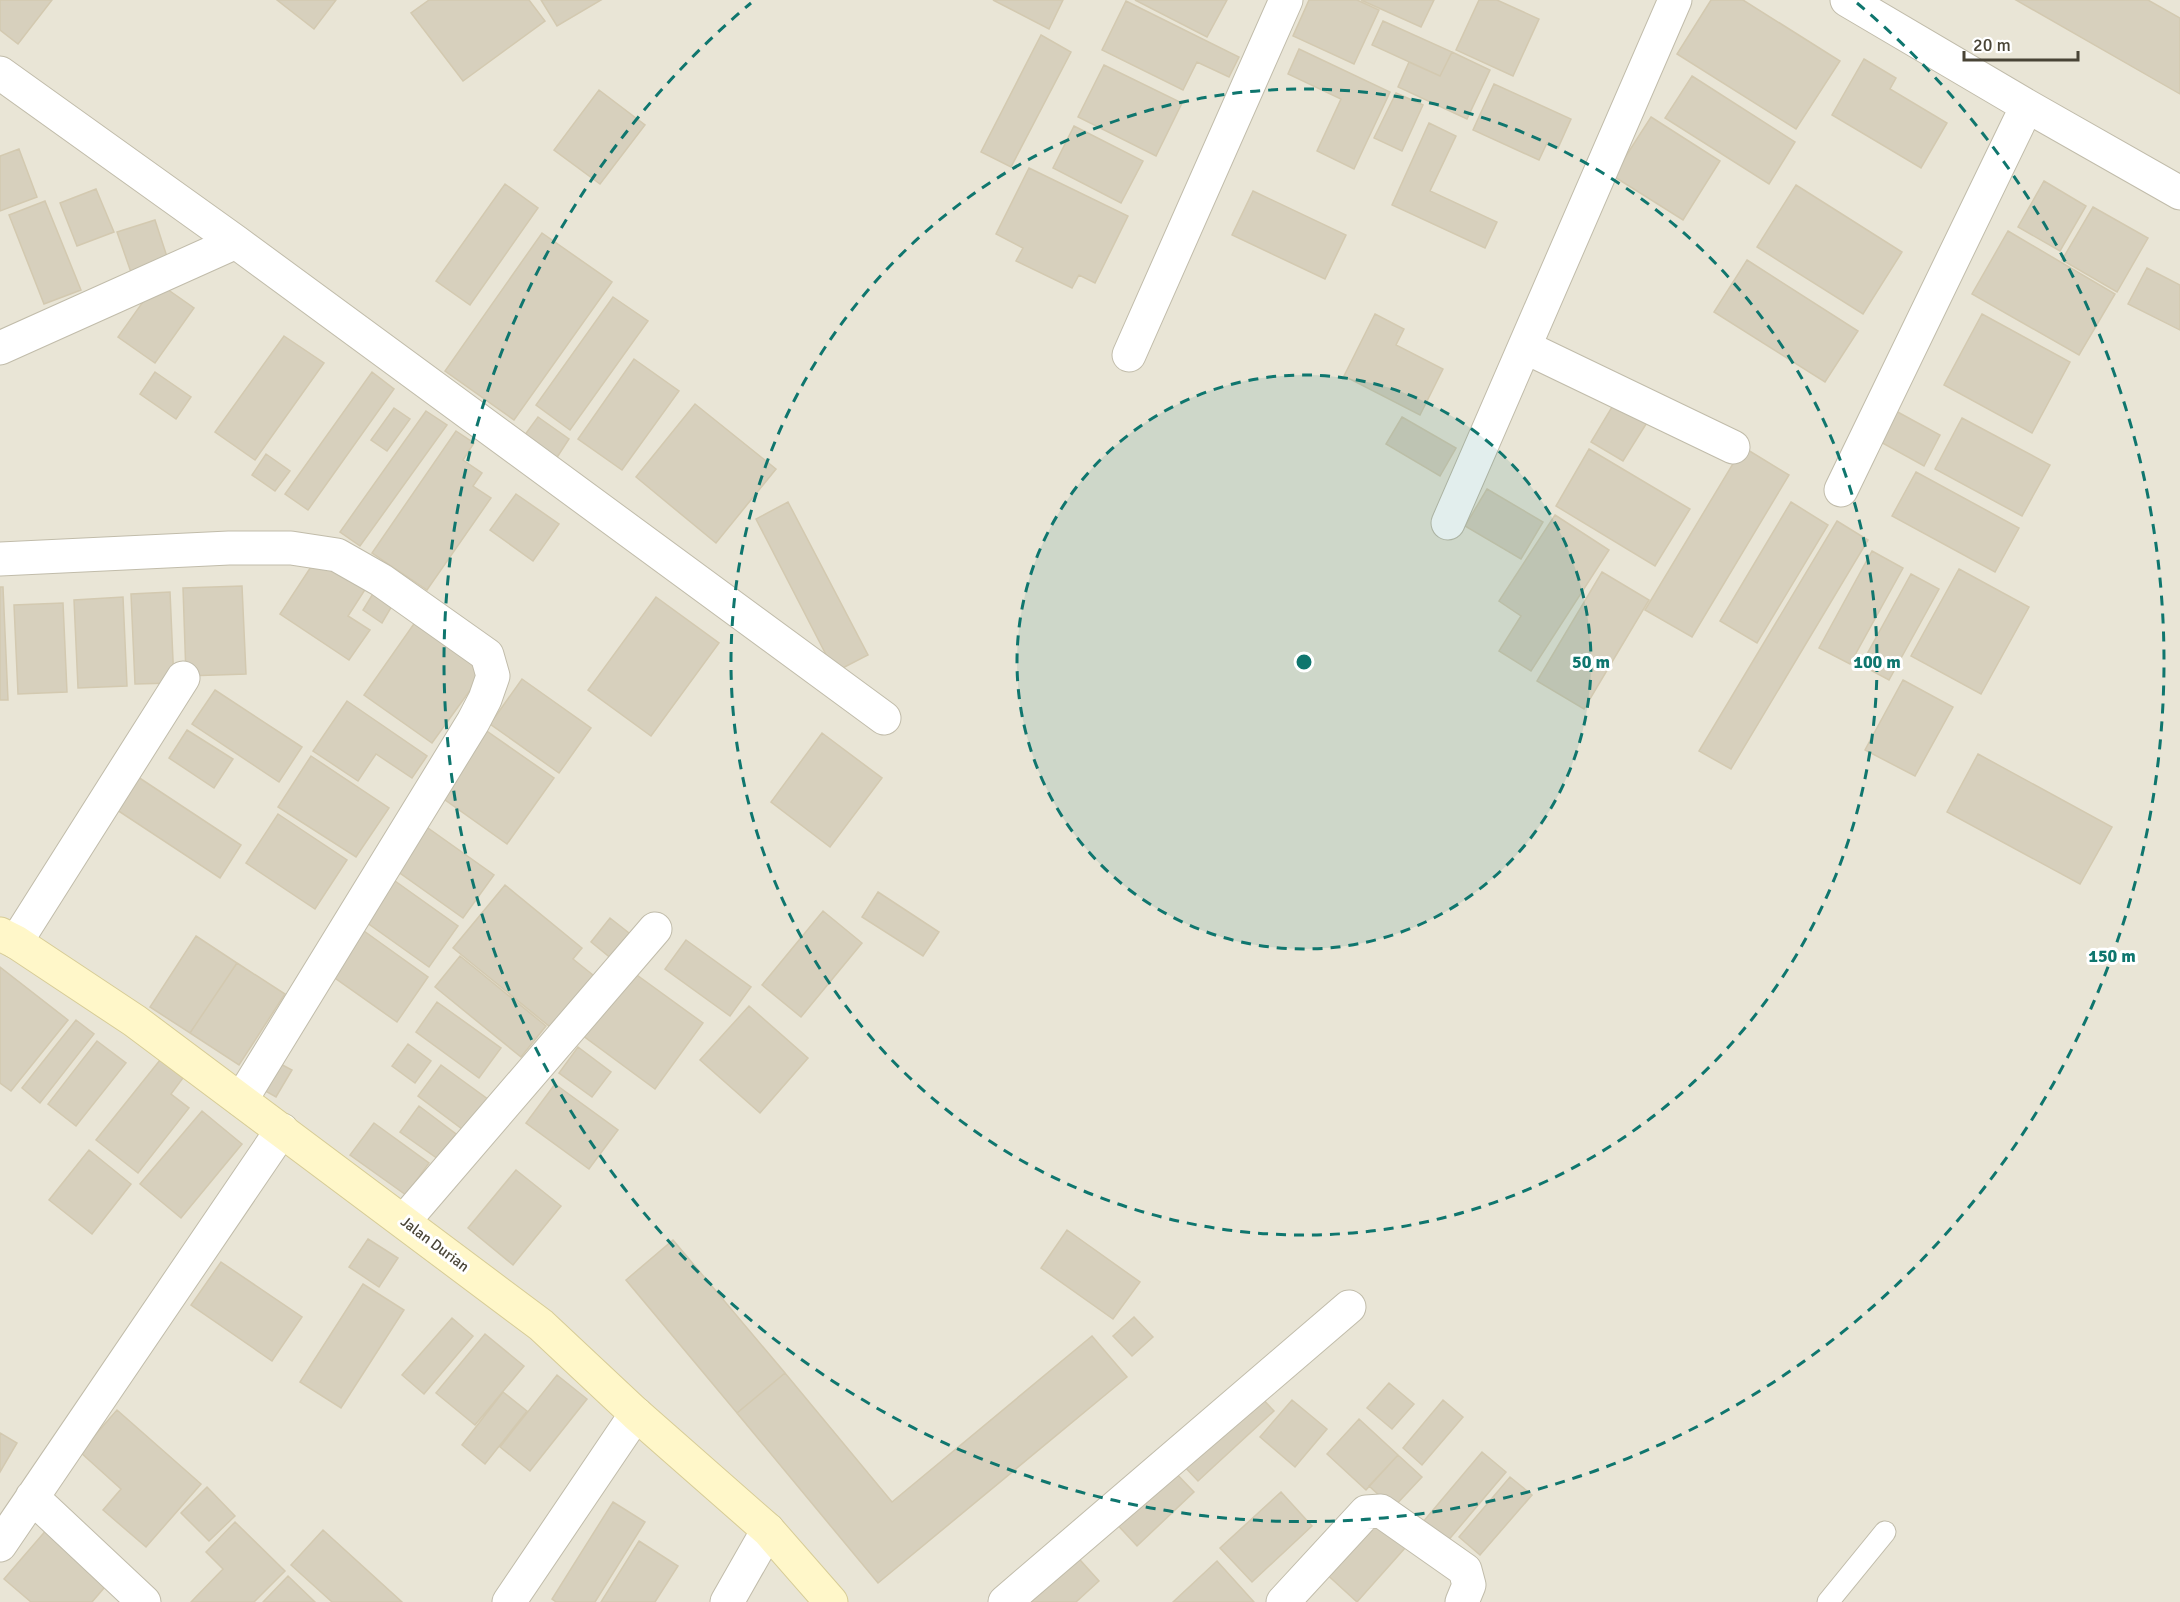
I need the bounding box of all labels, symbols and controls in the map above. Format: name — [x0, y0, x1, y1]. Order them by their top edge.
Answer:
scale bar — [1964, 24, 2078, 62]
text: 20 m — [1973, 34, 2011, 56]
text: 50 m — [1572, 651, 1610, 673]
text: 100 m — [1853, 651, 1901, 673]
centre of rings — [1294, 652, 1314, 672]
text: 150 m — [2088, 945, 2136, 967]
street label: Jalan Durian — [397, 1212, 473, 1276]

